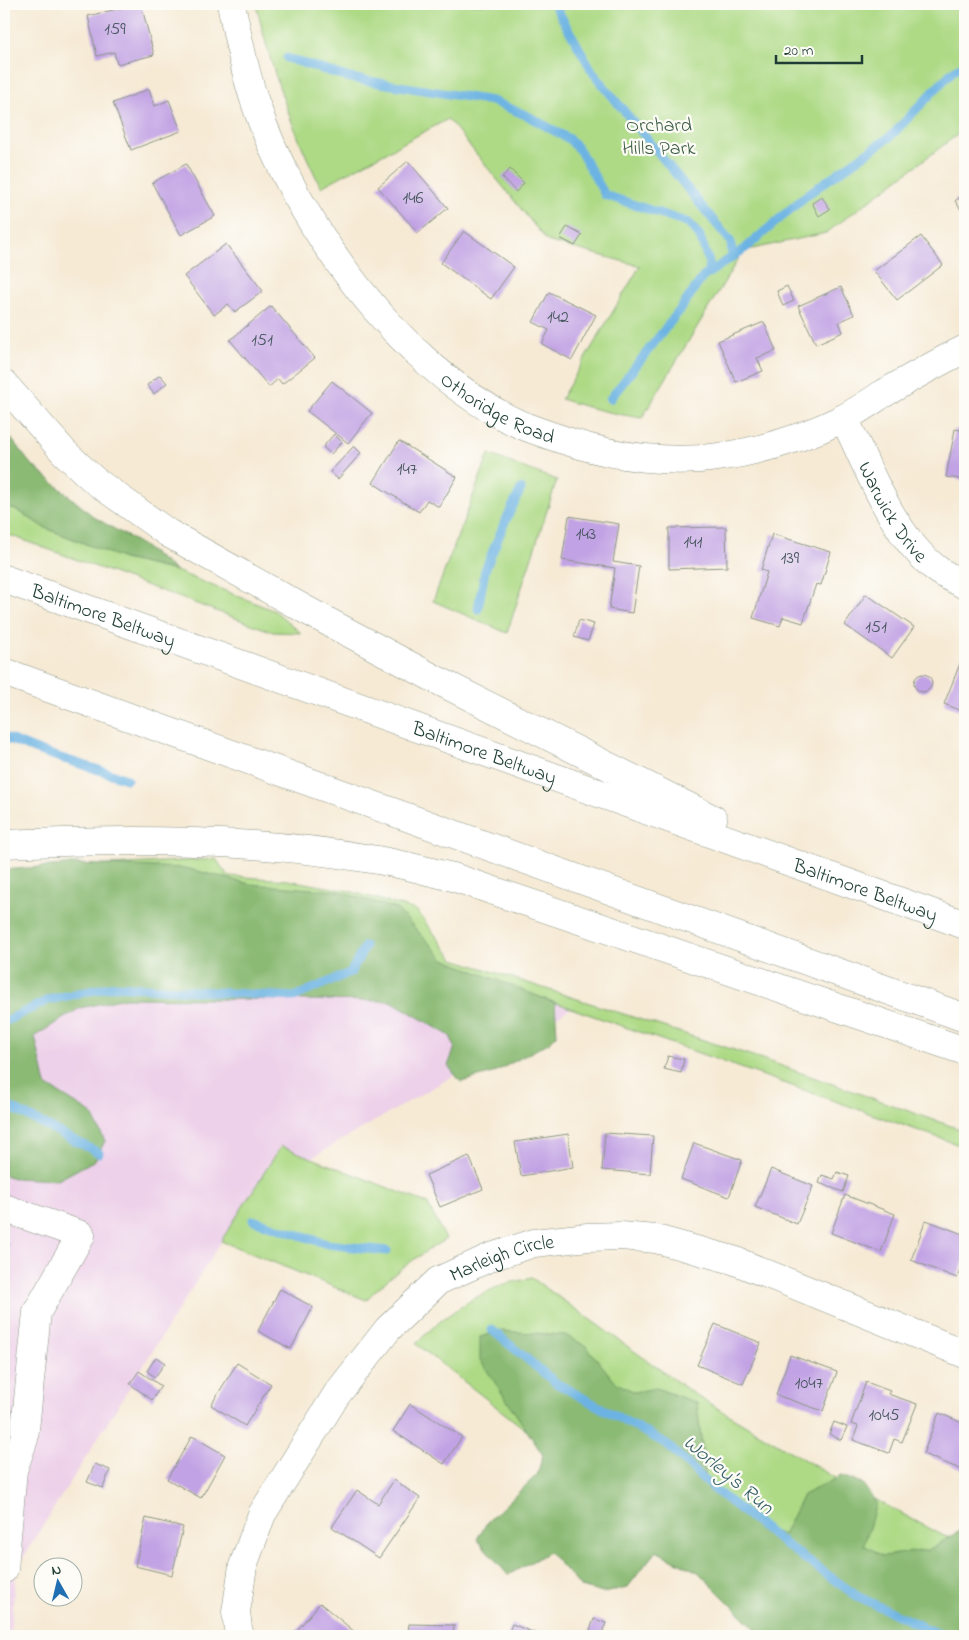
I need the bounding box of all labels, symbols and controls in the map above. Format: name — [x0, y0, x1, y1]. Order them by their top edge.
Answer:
house number: 159 — [104, 17, 126, 43]
scale bar — [776, 32, 863, 64]
text: 20 m — [784, 40, 814, 62]
park label: Orchard Hills Park — [622, 112, 696, 164]
house number: 146 — [402, 186, 424, 212]
house number: 142 — [547, 305, 569, 331]
house number: 151 — [251, 328, 273, 354]
street label: Othoridge Road — [433, 367, 558, 453]
house number: 147 — [397, 457, 418, 483]
street label: Warwick Drive — [849, 457, 933, 570]
house number: 143 — [576, 522, 596, 548]
house number: 141 — [684, 530, 703, 556]
house number: 139 — [781, 546, 800, 572]
street label: Baltimore Beltway — [26, 578, 179, 657]
house number: 151 — [865, 615, 887, 641]
street label: Baltimore Beltway — [407, 715, 560, 794]
street label: Baltimore Beltway — [788, 852, 941, 931]
street label: Marleigh Circle — [445, 1229, 556, 1291]
house number: 1047 — [795, 1371, 824, 1397]
house number: 1045 — [868, 1403, 900, 1429]
water label: Worley's Run — [676, 1429, 780, 1523]
north arrow — [32, 1558, 82, 1608]
text: N — [50, 1560, 63, 1582]

